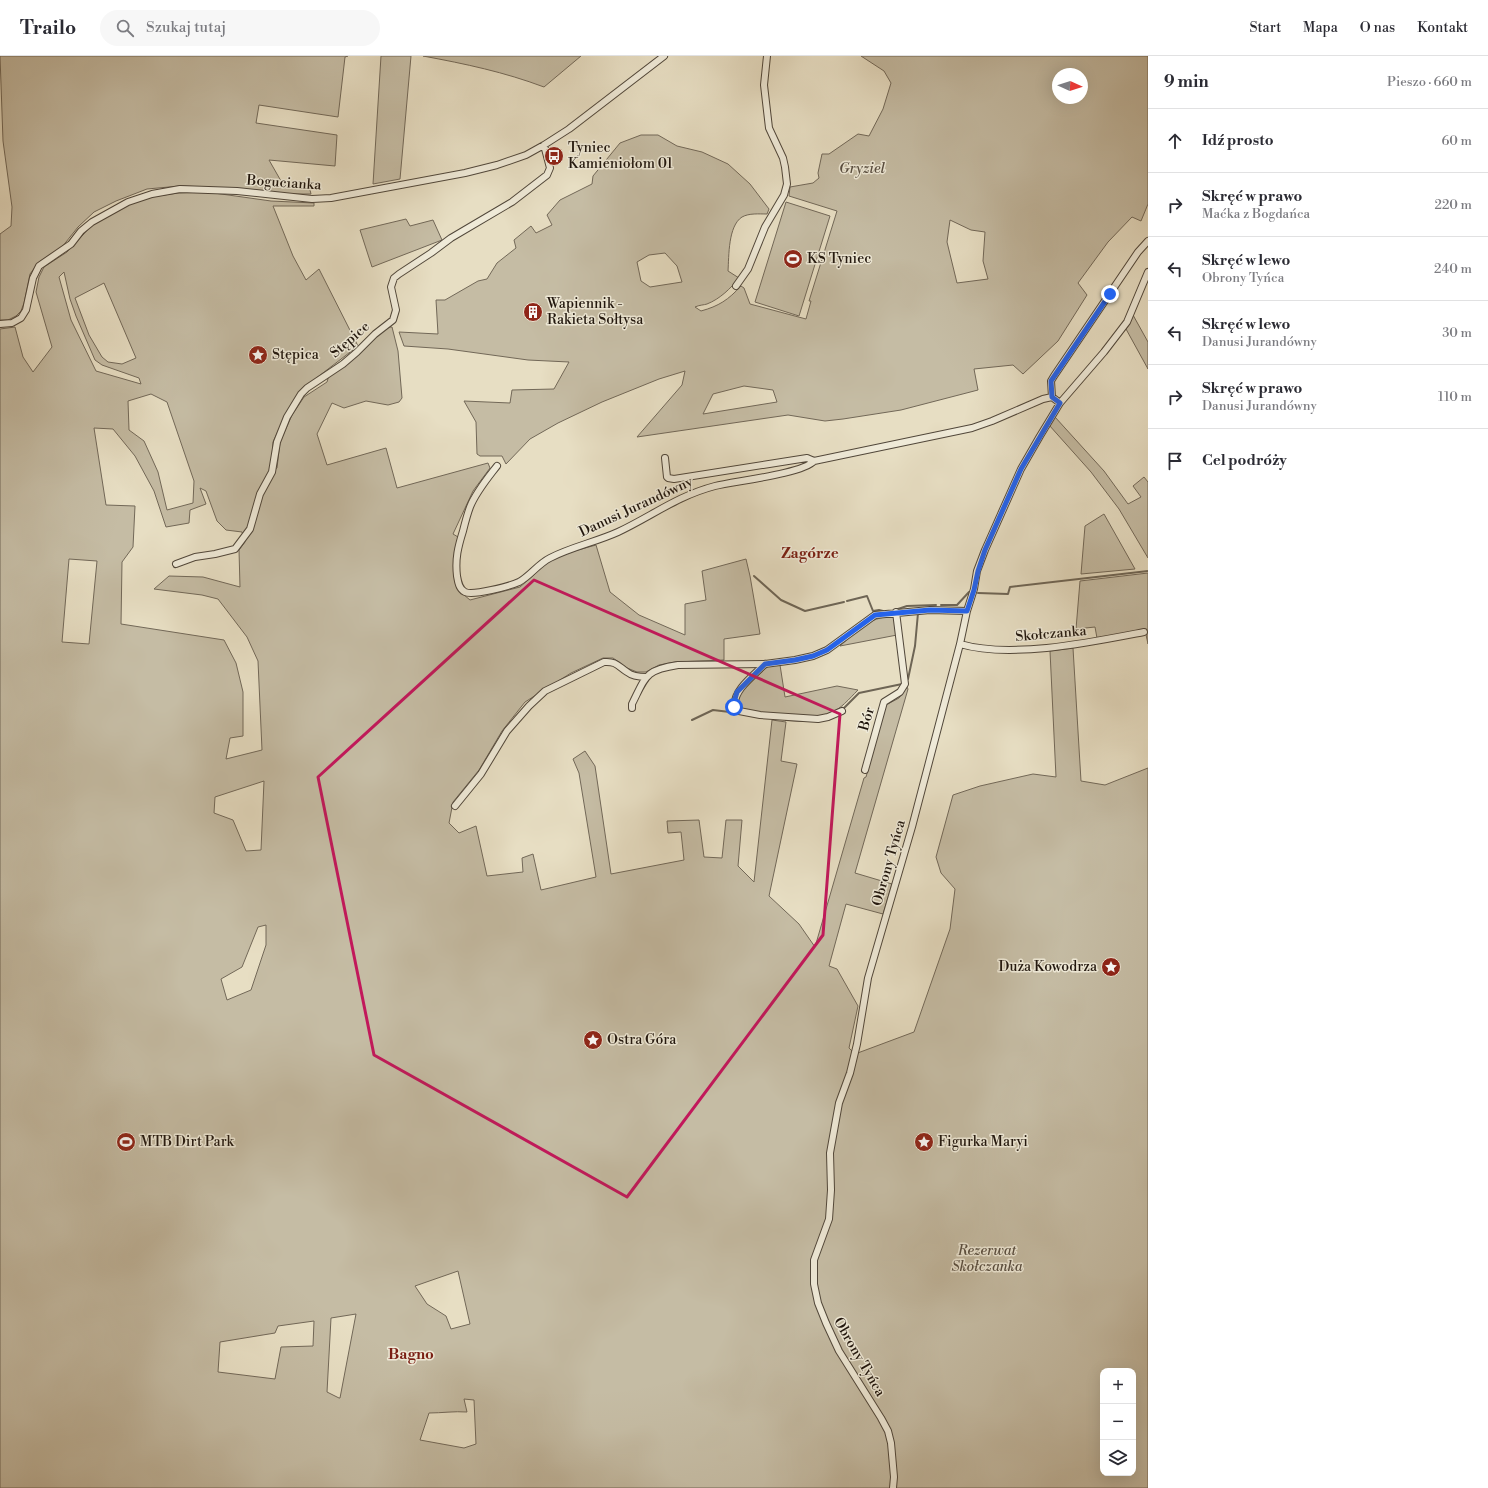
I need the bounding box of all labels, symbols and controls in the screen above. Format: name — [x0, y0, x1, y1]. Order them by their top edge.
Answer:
search box — [100, 10, 380, 46]
text: Trailo — [20, 16, 76, 40]
icon: search — [114, 17, 136, 39]
text: Szukaj tutaj — [146, 18, 226, 37]
text: Start — [1249, 19, 1281, 37]
text: Mapa — [1303, 19, 1338, 37]
text: O nas — [1360, 19, 1395, 37]
text: Kontakt — [1417, 19, 1468, 37]
north arrow — [1052, 68, 1088, 104]
text: 9 min — [1164, 71, 1209, 93]
text: Pieszo · 660 m — [1387, 74, 1472, 90]
icon: ahead — [1164, 130, 1186, 152]
text: Idź prosto — [1202, 131, 1274, 150]
text: 60 m — [1441, 133, 1472, 149]
place label: Tyniec Kamieniołom 01 — [568, 139, 673, 173]
bus stop icon: Tyniec Kamieniołom 01 — [543, 145, 565, 167]
park label: Gryziel — [839, 160, 885, 178]
street label: Bogucianka — [245, 171, 323, 195]
text: Skręć w prawo — [1202, 187, 1302, 206]
icon: right — [1164, 194, 1186, 216]
text: 220 m — [1434, 197, 1472, 213]
text: Maćka z Bogdańca — [1202, 206, 1310, 222]
sports icon: KS Tyniec — [782, 248, 804, 270]
place label: KS Tyniec — [807, 250, 871, 268]
text: Skręć w lewo — [1202, 251, 1290, 270]
icon: left — [1164, 258, 1186, 280]
text: 240 m — [1434, 261, 1472, 277]
text: Obrony Tyńca — [1202, 270, 1284, 286]
route end — [1101, 285, 1119, 303]
place label: Wapiennik - Rakieta Sołtysa — [546, 295, 644, 329]
building icon: Wapiennik - Rakieta Sołtysa — [522, 301, 544, 323]
text: Skręć w lewo — [1202, 315, 1290, 334]
street label: Stępice — [326, 318, 374, 362]
icon: left — [1164, 322, 1186, 344]
text: 30 m — [1442, 325, 1472, 341]
text: Danusi Jurandówny — [1202, 334, 1317, 350]
place icon: Stępica — [247, 344, 269, 366]
place label: Stępica — [272, 346, 320, 364]
text: Skręć w prawo — [1202, 379, 1302, 398]
icon: right — [1164, 386, 1186, 408]
text: 110 m — [1438, 389, 1472, 405]
text: Danusi Jurandówny — [1202, 398, 1317, 414]
icon: arrive — [1164, 450, 1186, 472]
text: Cel podróży — [1202, 451, 1287, 470]
street label: Danusi Jurandówny — [576, 473, 696, 541]
district label: Zagórze — [781, 544, 839, 563]
street label: Skołczanka — [1015, 622, 1088, 646]
route start — [725, 698, 743, 716]
street label: Bór — [855, 705, 879, 734]
street label: Obrony Tyńca — [868, 817, 910, 908]
place icon: Duża Kowodrza — [1100, 956, 1122, 978]
place label: Duża Kowodrza — [999, 958, 1098, 976]
place icon: Ostra Góra — [582, 1029, 604, 1051]
place label: Ostra Góra — [607, 1031, 677, 1049]
sports icon: MTB Dirt Park — [115, 1131, 137, 1153]
place icon: Figurka Maryi — [913, 1131, 935, 1153]
place label: MTB Dirt Park — [140, 1133, 235, 1151]
place label: Figurka Maryi — [938, 1133, 1028, 1151]
park label: Rezerwat Skołczanka — [951, 1242, 1023, 1276]
street label: Obrony Tyńca — [829, 1314, 889, 1401]
district label: Bagno — [388, 1345, 434, 1364]
map controls — [1100, 1368, 1136, 1476]
button: + — [1100, 1368, 1136, 1404]
button: − — [1100, 1404, 1136, 1440]
button: layers — [1100, 1440, 1136, 1476]

